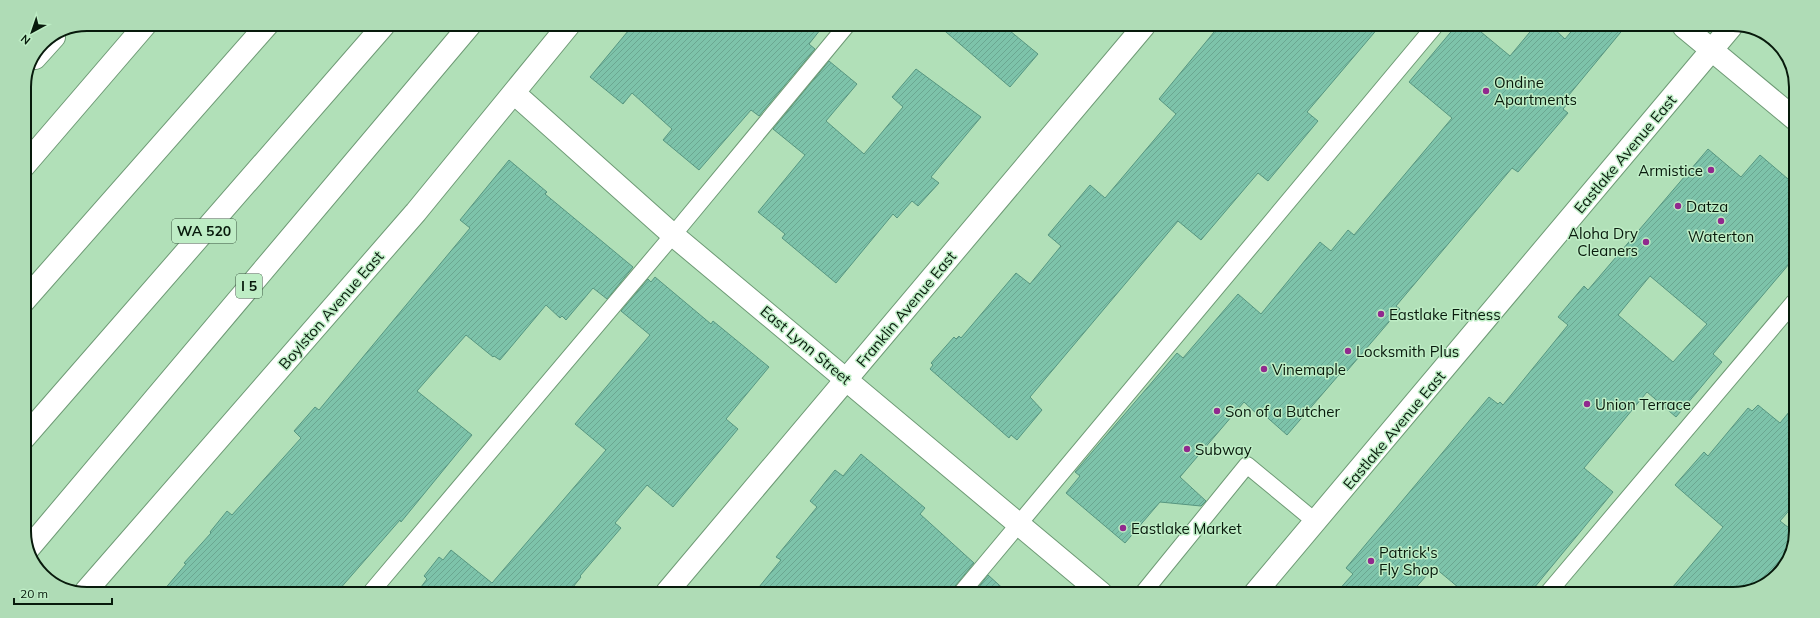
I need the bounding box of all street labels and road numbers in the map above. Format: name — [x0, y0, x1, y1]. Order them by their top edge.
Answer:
street label: Eastlake Avenue East — [1570, 91, 1680, 217]
road number: WA 520 — [172, 219, 236, 243]
street label: Boylston Avenue East — [274, 247, 388, 373]
street label: Franklin Avenue East — [852, 247, 960, 371]
road number: I 5 — [236, 274, 262, 298]
street label: East Lynn Street — [757, 301, 855, 389]
street label: Eastlake Avenue East — [1339, 367, 1449, 493]

